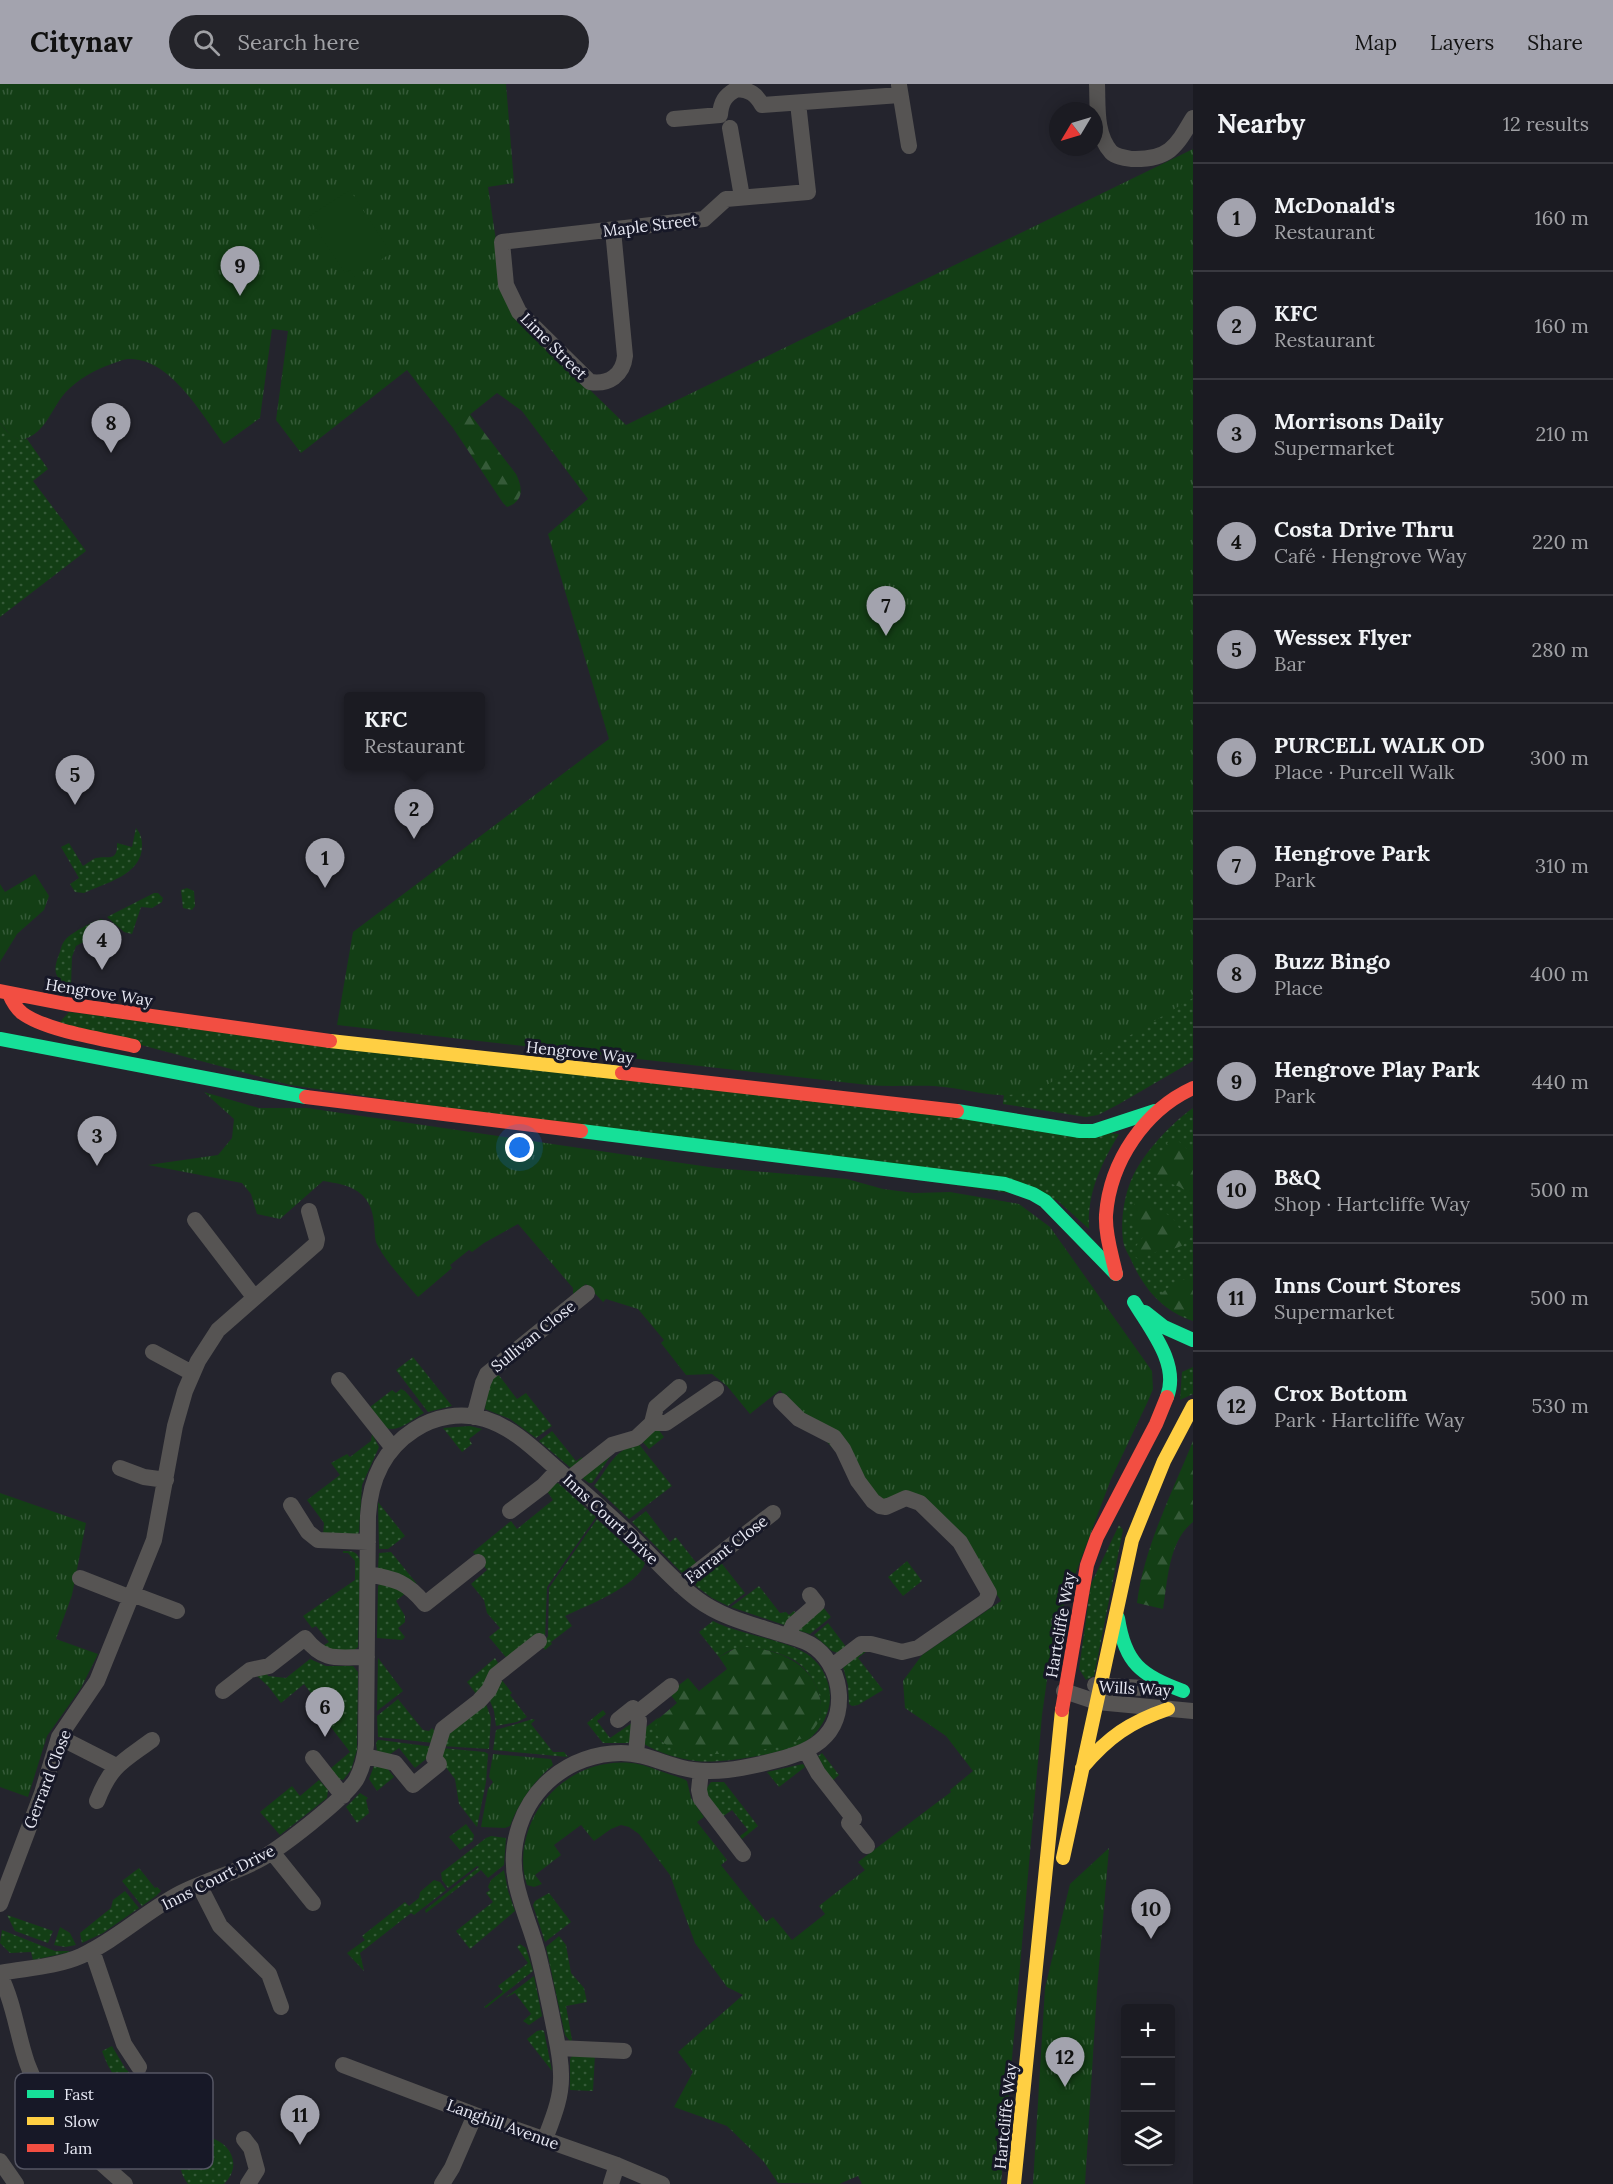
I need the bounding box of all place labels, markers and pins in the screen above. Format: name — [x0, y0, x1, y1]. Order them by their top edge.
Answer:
pin: 9 — [220, 246, 260, 296]
pin: 8 — [92, 404, 130, 453]
pin: 7 — [866, 586, 906, 636]
pin: 5 — [56, 756, 94, 805]
pin: 2 — [394, 790, 434, 839]
pin: 1 — [306, 838, 344, 888]
pin: 4 — [82, 920, 122, 970]
pin: 3 — [78, 1116, 116, 1166]
pin: 6 — [306, 1688, 344, 1737]
pin: 10 — [1132, 1890, 1170, 1939]
pin: 12 — [1046, 2038, 1084, 2087]
pin: 11 — [280, 2096, 320, 2145]

